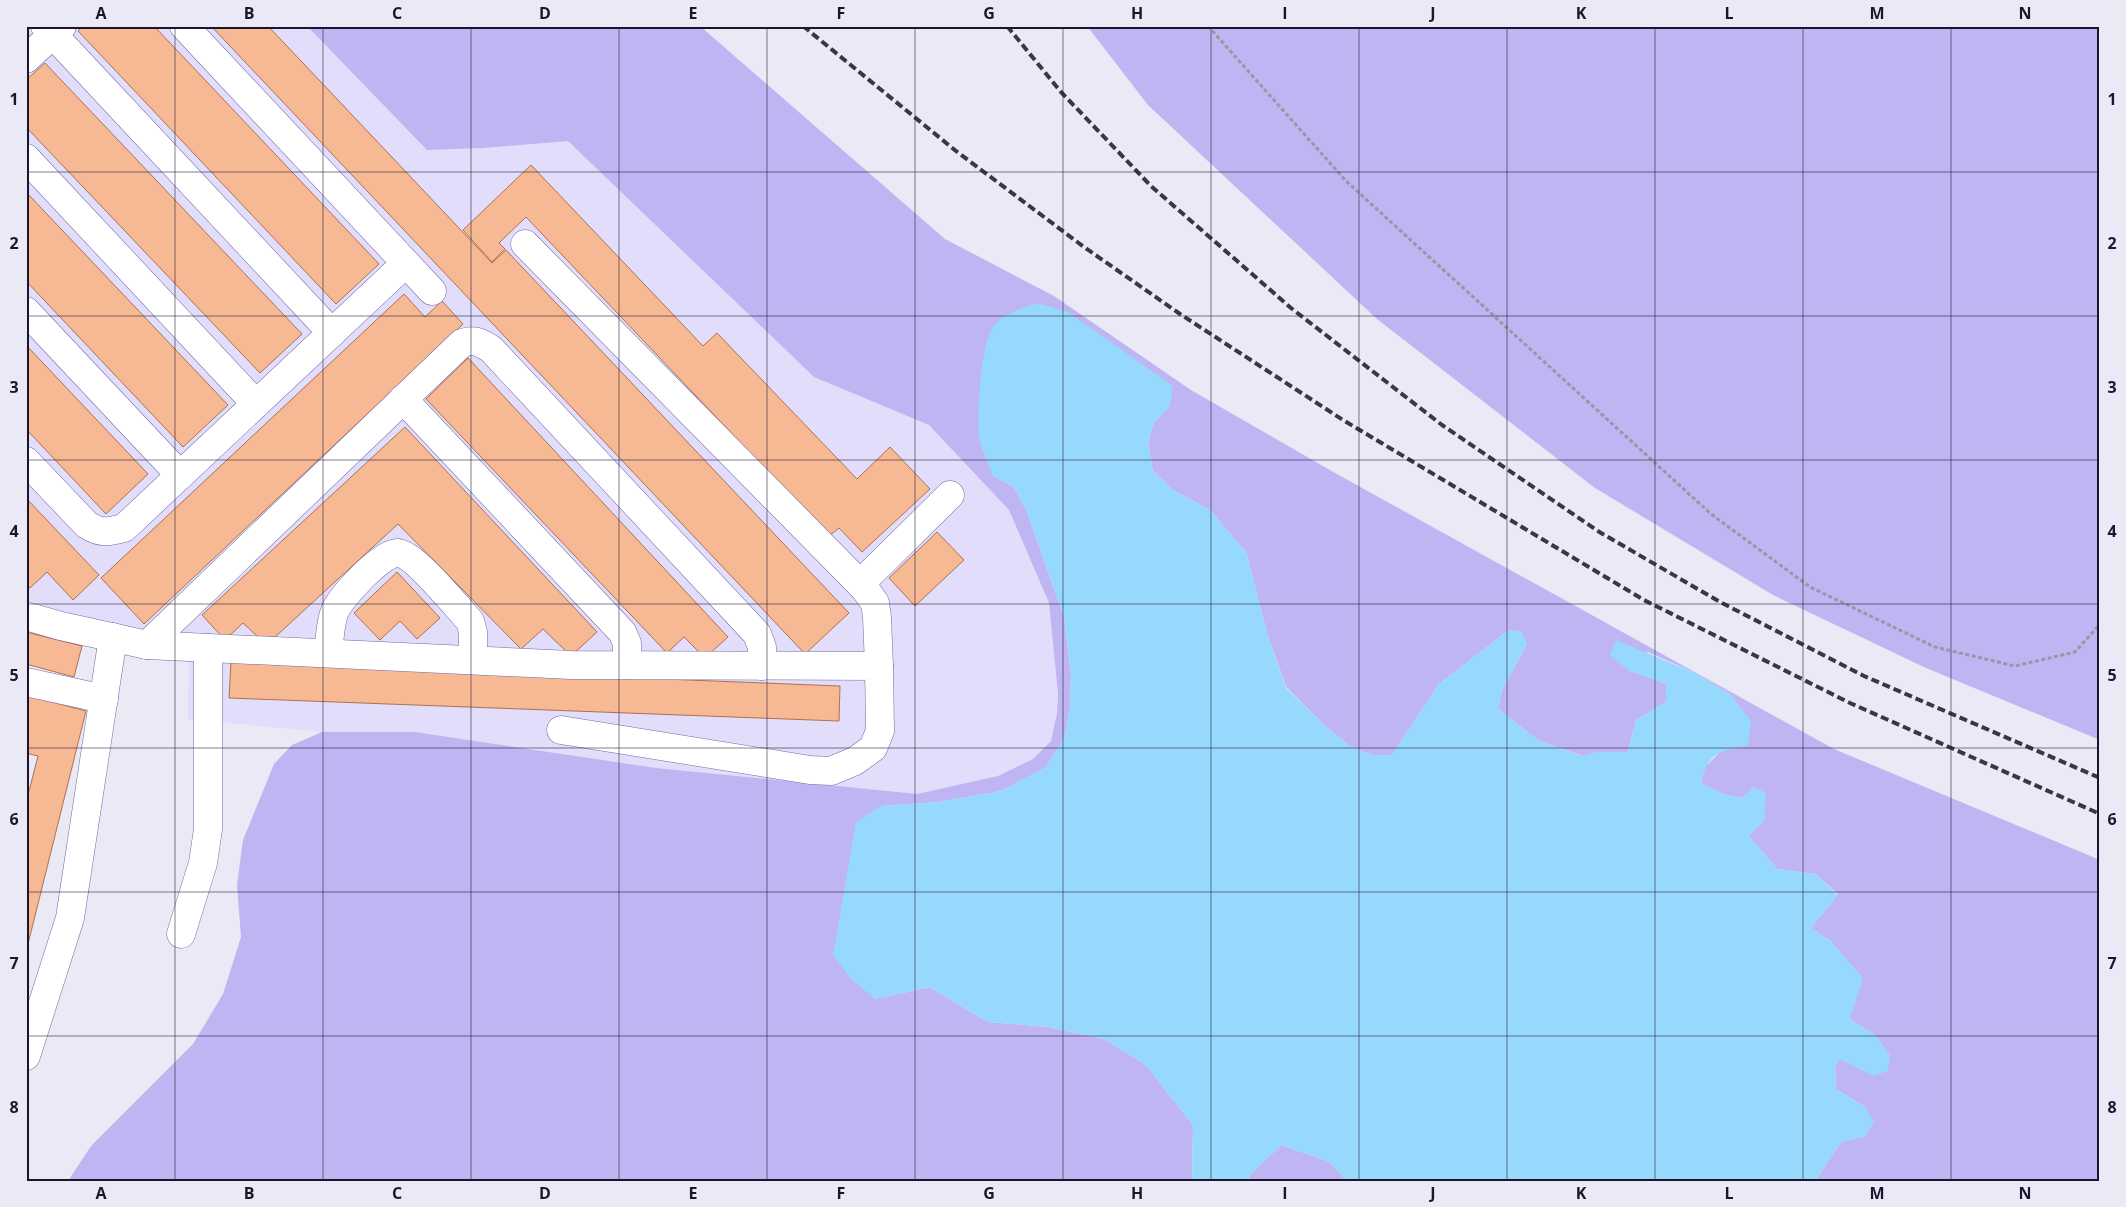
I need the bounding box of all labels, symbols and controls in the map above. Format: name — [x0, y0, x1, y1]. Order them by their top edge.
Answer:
text: A — [95, 2, 107, 24]
text: B — [244, 2, 254, 24]
text: C — [392, 2, 402, 24]
text: D — [539, 2, 551, 24]
text: E — [689, 2, 698, 24]
text: F — [837, 2, 845, 24]
text: G — [983, 2, 995, 24]
text: H — [1131, 2, 1143, 24]
text: I — [1282, 2, 1288, 24]
text: J — [1428, 2, 1436, 24]
text: K — [1576, 2, 1587, 24]
text: L — [1724, 2, 1734, 24]
text: M — [1869, 2, 1885, 24]
text: N — [2018, 2, 2032, 24]
text: 1 — [9, 88, 19, 110]
text: 1 — [2107, 88, 2117, 110]
text: 2 — [9, 232, 19, 254]
text: 2 — [2107, 232, 2117, 254]
text: 3 — [9, 376, 19, 398]
text: 3 — [2107, 376, 2117, 398]
text: 4 — [9, 520, 19, 542]
text: 4 — [2107, 520, 2117, 542]
text: 5 — [9, 664, 19, 686]
text: 5 — [2107, 664, 2117, 686]
text: 6 — [9, 808, 19, 830]
text: 6 — [2107, 808, 2117, 830]
text: 7 — [9, 952, 19, 974]
text: 7 — [2107, 952, 2117, 974]
text: 8 — [9, 1096, 19, 1118]
text: 8 — [2107, 1096, 2117, 1118]
text: A — [95, 1182, 107, 1204]
text: B — [244, 1182, 254, 1204]
text: C — [392, 1182, 402, 1204]
text: D — [539, 1182, 551, 1204]
text: E — [689, 1182, 698, 1204]
text: F — [837, 1182, 845, 1204]
text: G — [983, 1182, 995, 1204]
text: H — [1131, 1182, 1143, 1204]
text: I — [1282, 1182, 1288, 1204]
text: J — [1428, 1182, 1436, 1204]
text: K — [1576, 1182, 1587, 1204]
text: L — [1724, 1182, 1734, 1204]
text: M — [1869, 1182, 1885, 1204]
text: N — [2018, 1182, 2032, 1204]

